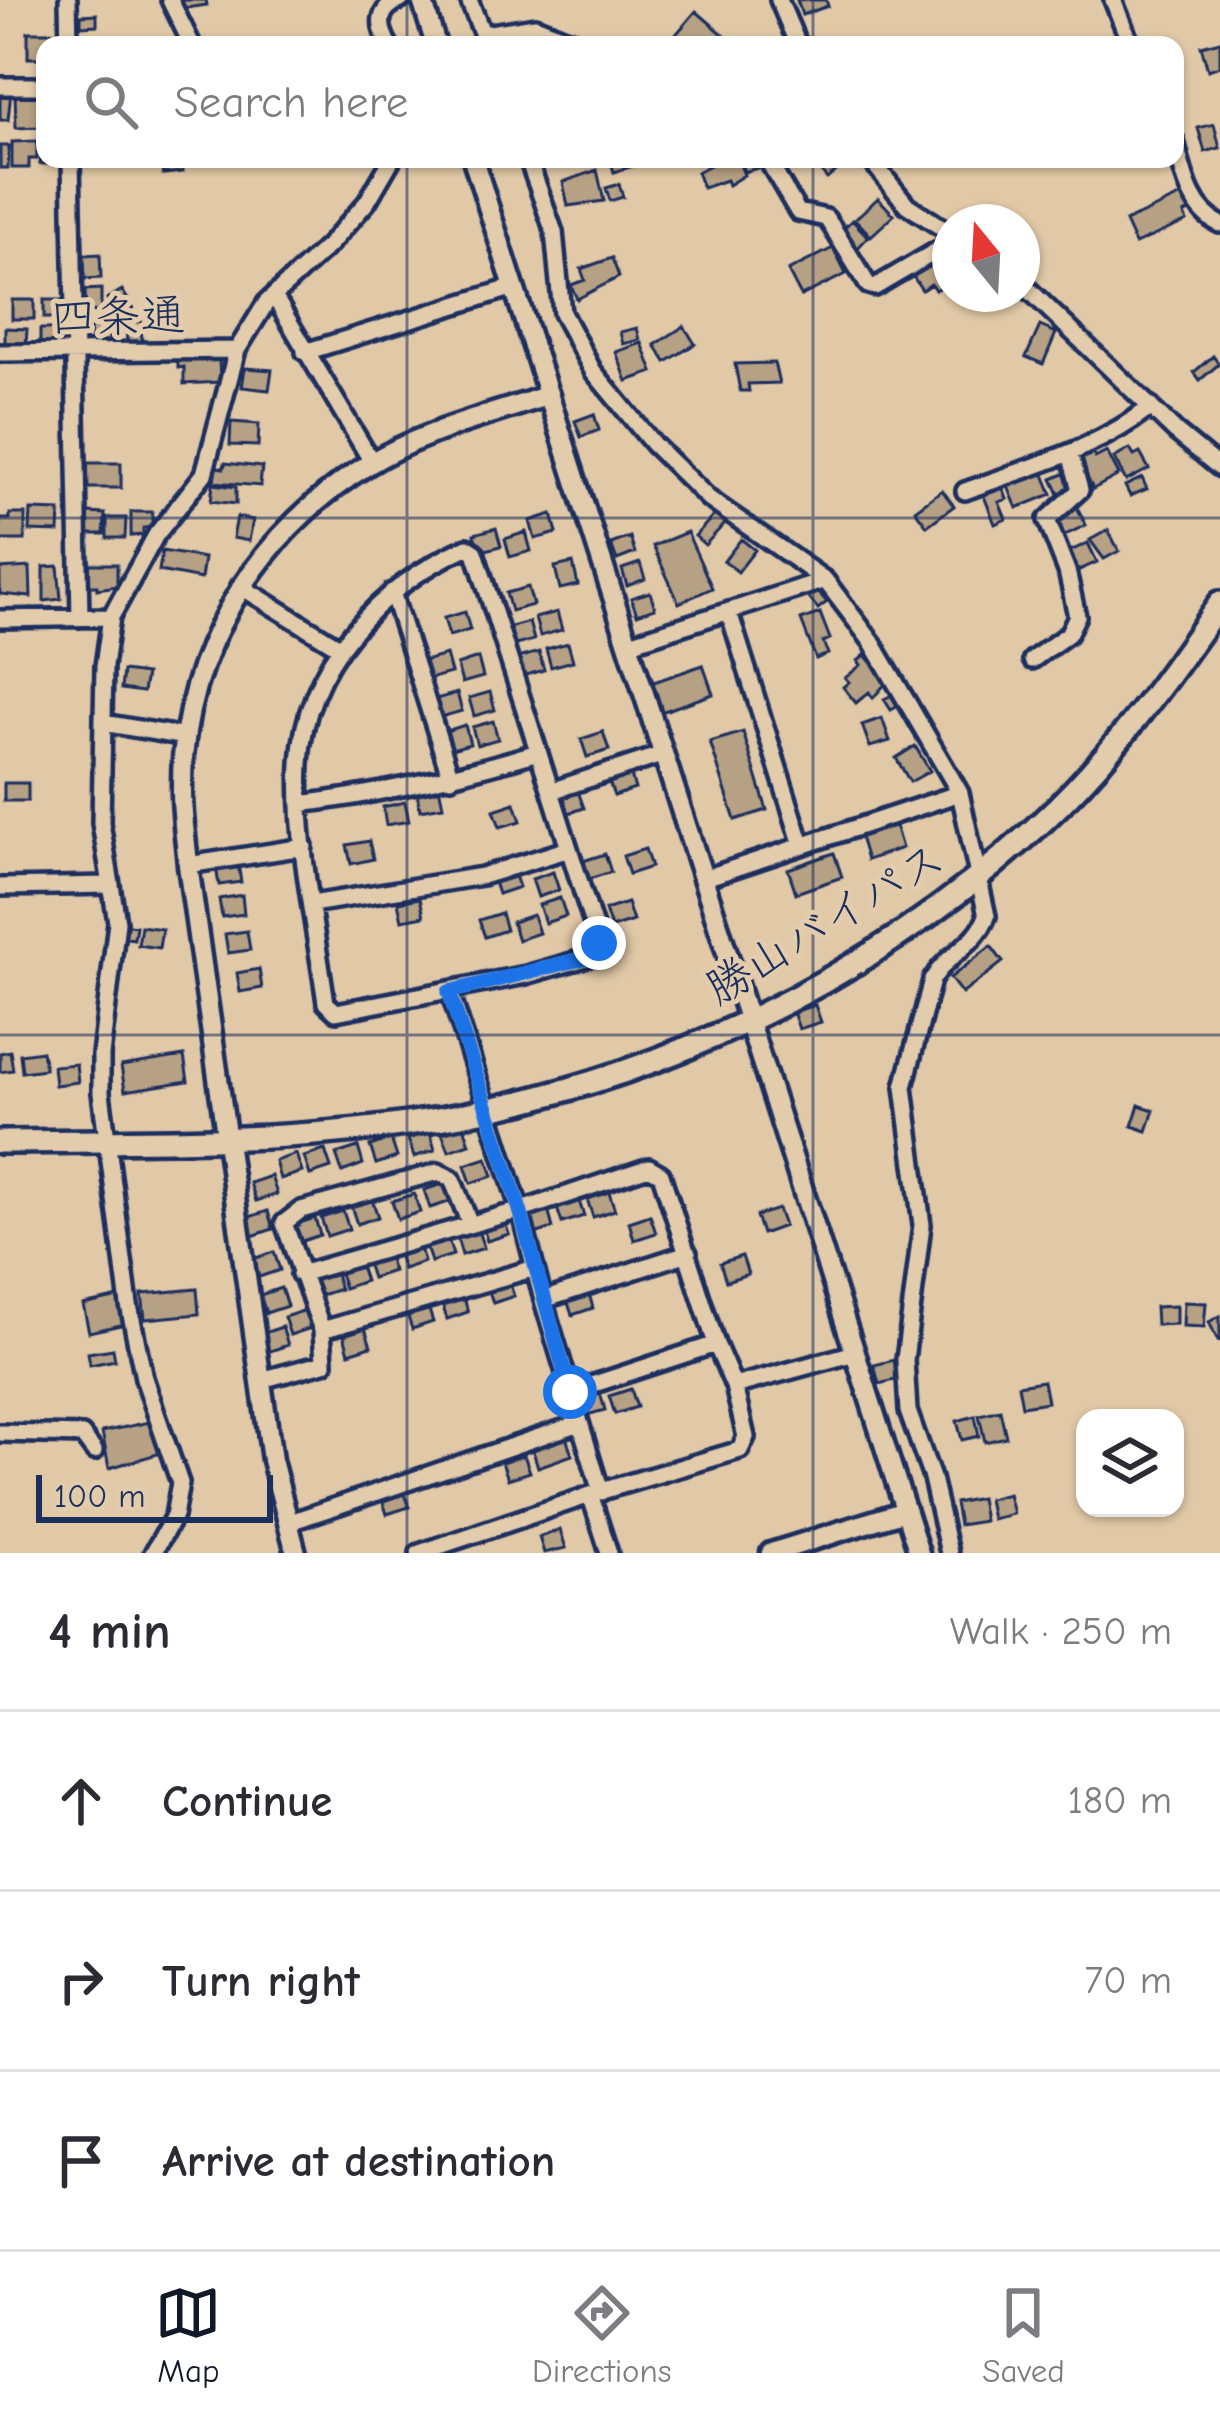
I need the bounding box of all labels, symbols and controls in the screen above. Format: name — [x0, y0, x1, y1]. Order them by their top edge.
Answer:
search box — [36, 36, 1184, 168]
icon: search — [78, 69, 144, 135]
text: Search here — [174, 76, 408, 128]
north arrow — [932, 204, 1040, 312]
street label: 四条通 — [50, 289, 186, 343]
street label: 勝山バイパス — [696, 831, 954, 1015]
route end — [572, 916, 626, 970]
route start — [543, 1365, 597, 1419]
map controls — [1076, 1409, 1184, 1517]
button: layers — [1076, 1409, 1184, 1517]
scale bar — [36, 1469, 273, 1522]
text: 100 m — [54, 1477, 146, 1515]
text: 4 min — [48, 1602, 171, 1661]
text: Walk · 250 m — [950, 1609, 1172, 1654]
icon: ahead — [48, 1768, 114, 1834]
text: Continue — [162, 1775, 332, 1827]
text: 180 m — [1067, 1778, 1172, 1823]
icon: right — [48, 1948, 114, 2014]
text: Turn right — [162, 1955, 360, 2007]
text: 70 m — [1085, 1958, 1172, 2003]
icon: arrive — [48, 2128, 114, 2194]
text: Arrive at destination — [162, 2135, 555, 2187]
tab: Map — [155, 2280, 221, 2390]
tab: Directions — [532, 2280, 672, 2390]
tab: Saved — [982, 2280, 1065, 2390]

